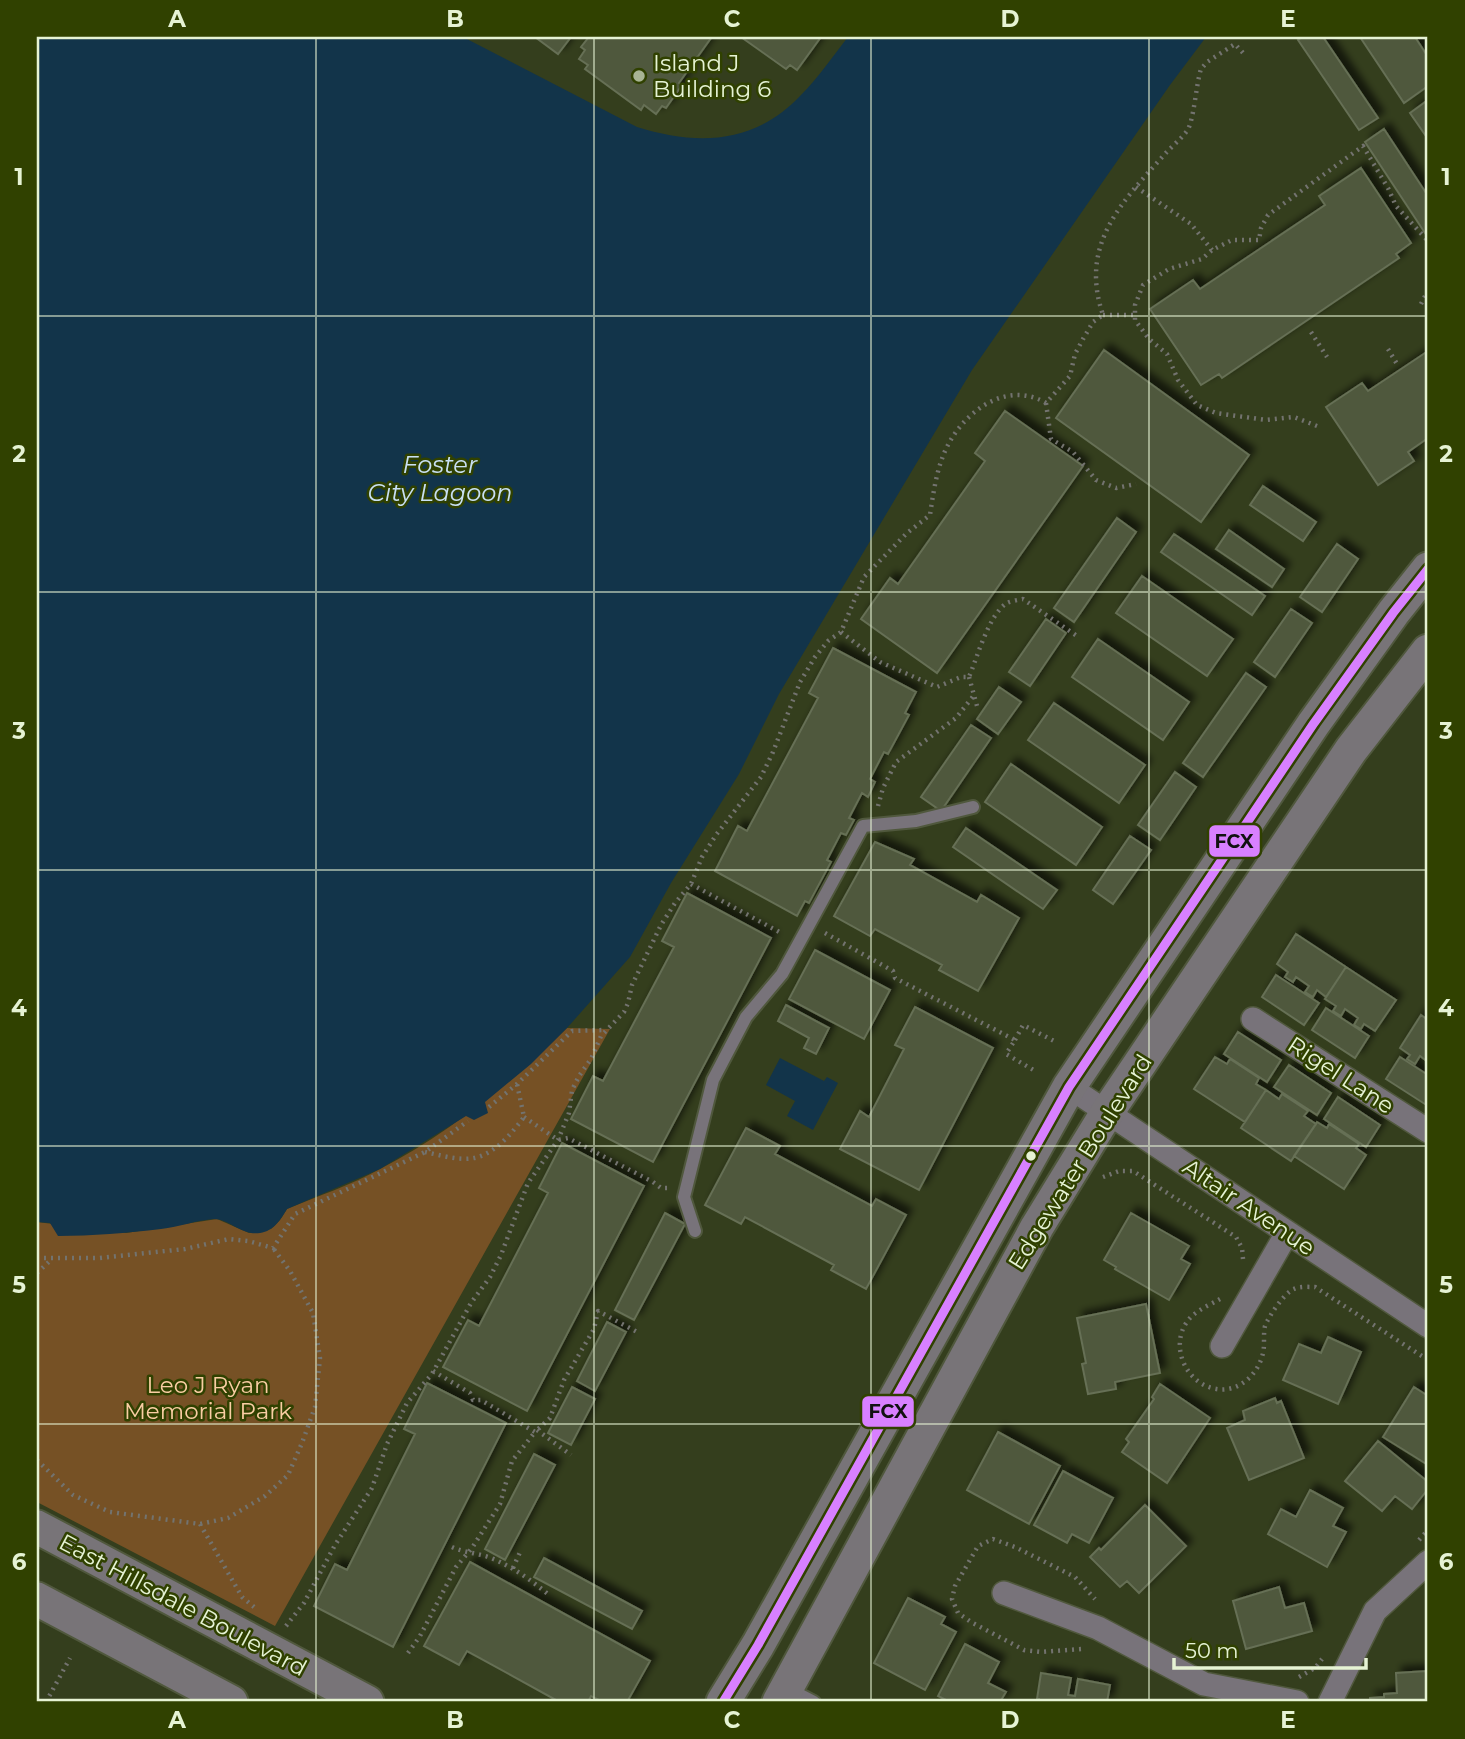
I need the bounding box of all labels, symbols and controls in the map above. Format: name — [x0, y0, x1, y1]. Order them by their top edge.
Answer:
text: A — [167, 5, 186, 33]
text: B — [446, 5, 464, 33]
text: C — [724, 5, 741, 33]
text: D — [1001, 5, 1020, 33]
text: E — [1280, 5, 1296, 33]
place label: Island J Building 6 — [653, 49, 771, 103]
marker: Island J Building 6 — [631, 68, 647, 84]
text: 1 — [14, 163, 24, 191]
text: 1 — [1441, 163, 1451, 191]
text: 2 — [12, 440, 26, 468]
text: 2 — [1439, 440, 1453, 468]
water label: Foster City Lagoon — [368, 450, 512, 507]
text: 3 — [11, 717, 26, 745]
text: 3 — [1438, 717, 1453, 745]
line badge: FCX — [1208, 824, 1261, 858]
text: FCX — [1214, 830, 1254, 853]
text: 4 — [11, 994, 27, 1022]
text: 4 — [1438, 994, 1454, 1022]
street label: Rigel Lane — [1283, 1030, 1399, 1120]
street label: Edgewater Boulevard — [1002, 1049, 1158, 1275]
unlabelled marker — [1024, 1149, 1038, 1163]
street label: Altair Avenue — [1178, 1153, 1320, 1261]
text: 5 — [12, 1271, 26, 1299]
text: 5 — [1439, 1271, 1453, 1299]
park label: Leo J Ryan Memorial Park — [124, 1371, 292, 1425]
line badge: FCX — [861, 1395, 915, 1428]
text: FCX — [868, 1400, 908, 1423]
street label: East Hillsdale Boulevard — [54, 1528, 312, 1682]
text: 6 — [12, 1548, 27, 1576]
text: 6 — [1439, 1548, 1454, 1576]
scale bar — [1174, 1627, 1367, 1671]
text: 50 m — [1185, 1638, 1239, 1663]
text: A — [167, 1706, 186, 1734]
text: B — [446, 1706, 464, 1734]
text: C — [724, 1706, 741, 1734]
text: D — [1001, 1706, 1020, 1734]
text: E — [1280, 1706, 1296, 1734]

